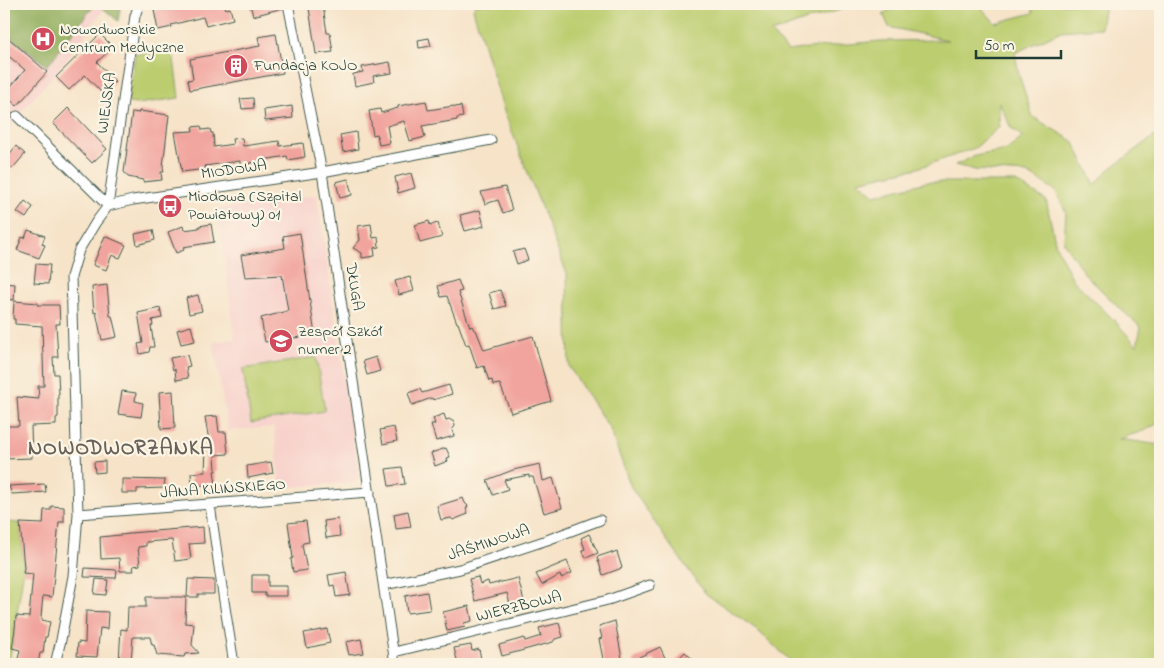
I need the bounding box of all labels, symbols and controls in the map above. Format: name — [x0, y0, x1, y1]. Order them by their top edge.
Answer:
place label: Nowodworskie Centrum Medyczne — [60, 18, 185, 60]
hospital icon: Nowodworskie Centrum Medyczne — [30, 26, 56, 52]
scale bar — [976, 28, 1062, 60]
text: 50 m — [984, 35, 1015, 57]
building icon: Fundacja KOJO — [223, 53, 249, 79]
place label: Fundacja KOJO — [253, 54, 357, 78]
street label: WIEJSKA — [91, 71, 123, 135]
street label: MIODOWA — [200, 153, 269, 186]
place label: Miodowa (Szpital Powiatowy) 01 — [188, 185, 302, 227]
bus stop icon: Miodowa (Szpital Powiatowy) 01 — [157, 193, 183, 219]
street label: DŁUGA — [338, 261, 370, 313]
place label: Zespół Szkół numer 2 — [298, 320, 382, 362]
school or university icon: Zespół Szkół numer 2 — [268, 328, 294, 354]
district label: NOWODWORZANKA — [28, 434, 214, 464]
street label: JANA KILIŃSKIEGO — [159, 473, 287, 505]
street label: JAŚMINOWA — [445, 518, 533, 568]
street label: WIERZBOWA — [474, 585, 564, 629]

